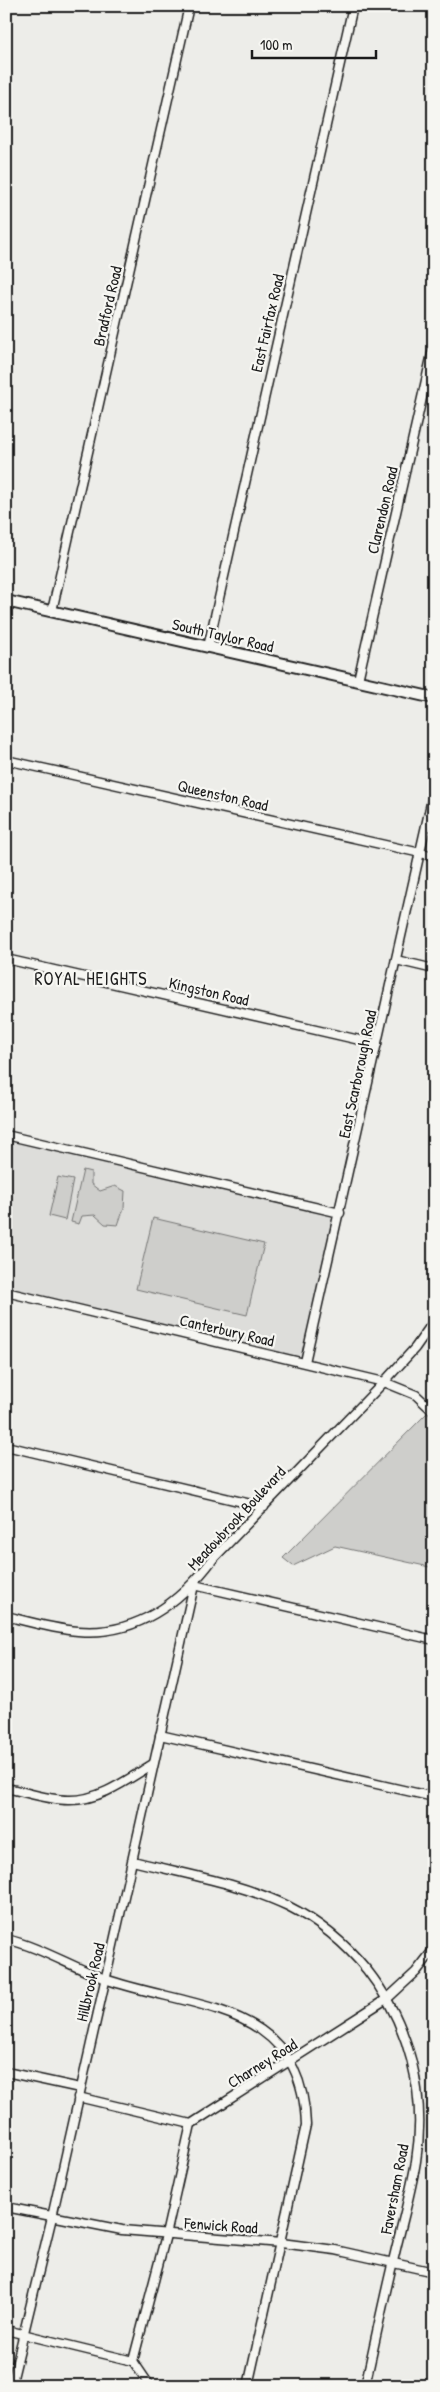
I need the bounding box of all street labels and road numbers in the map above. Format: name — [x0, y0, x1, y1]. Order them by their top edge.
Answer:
street label: Bradford Road — [87, 264, 127, 348]
street label: East Fairfax Road — [245, 272, 289, 374]
street label: Clarendon Road — [361, 464, 403, 556]
street label: South Taylor Road — [170, 613, 276, 657]
street label: Queenston Road — [176, 774, 270, 816]
street label: Kingston Road — [167, 971, 251, 1011]
street label: East Scarborough Road — [333, 1008, 381, 1140]
street label: Canterbury Road — [178, 1308, 276, 1352]
street label: Meadowbrook Boulevard — [182, 1461, 290, 1575]
street label: Hillbrook Road — [70, 1940, 110, 2024]
street label: Charney Road — [223, 2033, 301, 2093]
street label: Faversham Road — [374, 2142, 413, 2237]
street label: Fenwick Road — [183, 2211, 258, 2239]

